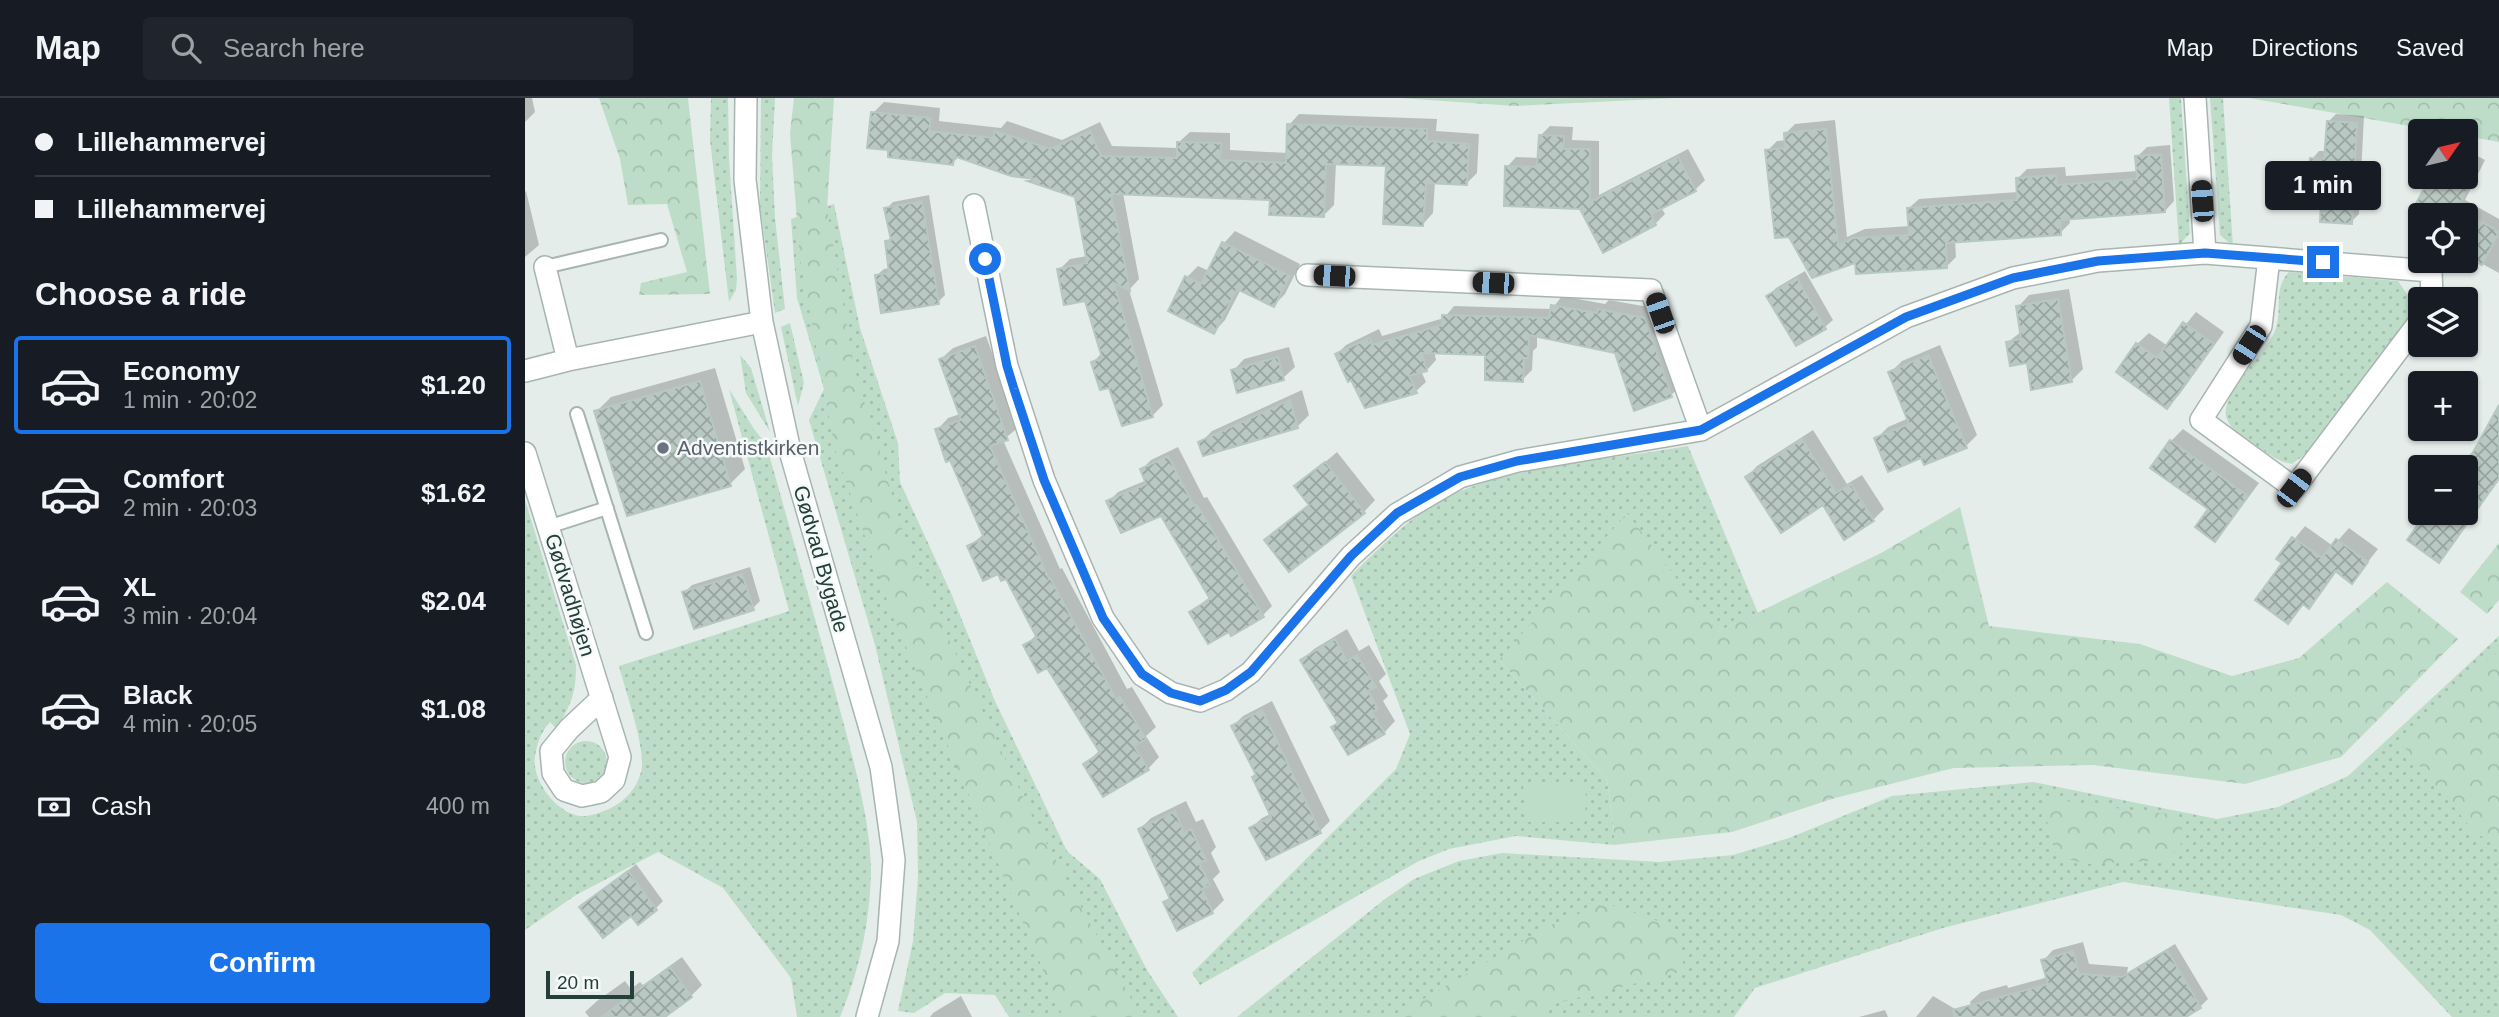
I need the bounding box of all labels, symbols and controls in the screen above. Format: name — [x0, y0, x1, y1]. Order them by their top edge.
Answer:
search box — [143, 17, 633, 80]
text: Map — [35, 29, 101, 66]
icon: search — [167, 29, 205, 67]
text: Search here — [223, 33, 365, 63]
text: Map — [2167, 34, 2213, 61]
text: Directions — [2251, 34, 2358, 61]
text: Saved — [2396, 34, 2464, 61]
north arrow — [2408, 119, 2478, 189]
map controls — [2408, 119, 2478, 525]
text: Lillehammervej — [77, 127, 266, 157]
callout: 1 min — [2265, 160, 2381, 209]
text: 1 min — [2293, 172, 2353, 198]
car — [2191, 179, 2214, 223]
text: Lillehammervej — [77, 194, 266, 224]
button: locate — [2408, 203, 2478, 273]
route start — [969, 243, 1001, 275]
route end — [2307, 246, 2339, 278]
car — [1313, 264, 1356, 288]
car — [1472, 271, 1515, 295]
text: Choose a ride — [35, 276, 247, 312]
button: layers — [2408, 287, 2478, 357]
car — [1644, 290, 1677, 336]
car — [2229, 322, 2270, 368]
icon: car — [39, 354, 102, 417]
text: Economy — [123, 356, 240, 386]
text: $1.20 — [421, 370, 486, 400]
button: + — [2408, 371, 2478, 441]
text: 1 min · 20:02 — [123, 387, 257, 413]
place label: Adventistkirken — [677, 436, 819, 459]
marker: Adventistkirken — [655, 440, 671, 456]
button: − — [2408, 455, 2478, 525]
icon: car — [39, 462, 102, 525]
text: Comfort — [123, 464, 224, 494]
car — [2273, 465, 2316, 511]
text: $1.62 — [421, 478, 486, 508]
street label: Gødvad Bygade — [790, 483, 853, 635]
text: 2 min · 20:03 — [123, 495, 257, 521]
street label: Gødvadhøjen — [541, 531, 600, 659]
icon: car — [39, 570, 102, 633]
text: XL — [123, 572, 156, 602]
text: $2.04 — [421, 586, 486, 616]
text: 3 min · 20:04 — [123, 603, 257, 629]
icon: car — [39, 678, 102, 741]
text: Black — [123, 680, 192, 710]
text: $1.08 — [421, 694, 486, 724]
text: 4 min · 20:05 — [123, 711, 257, 737]
icon: cash — [35, 788, 73, 826]
text: Cash — [91, 791, 152, 821]
text: 400 m — [426, 793, 490, 819]
button: Confirm — [35, 923, 490, 1003]
scale bar — [546, 968, 633, 1000]
text: 20 m — [557, 972, 599, 993]

